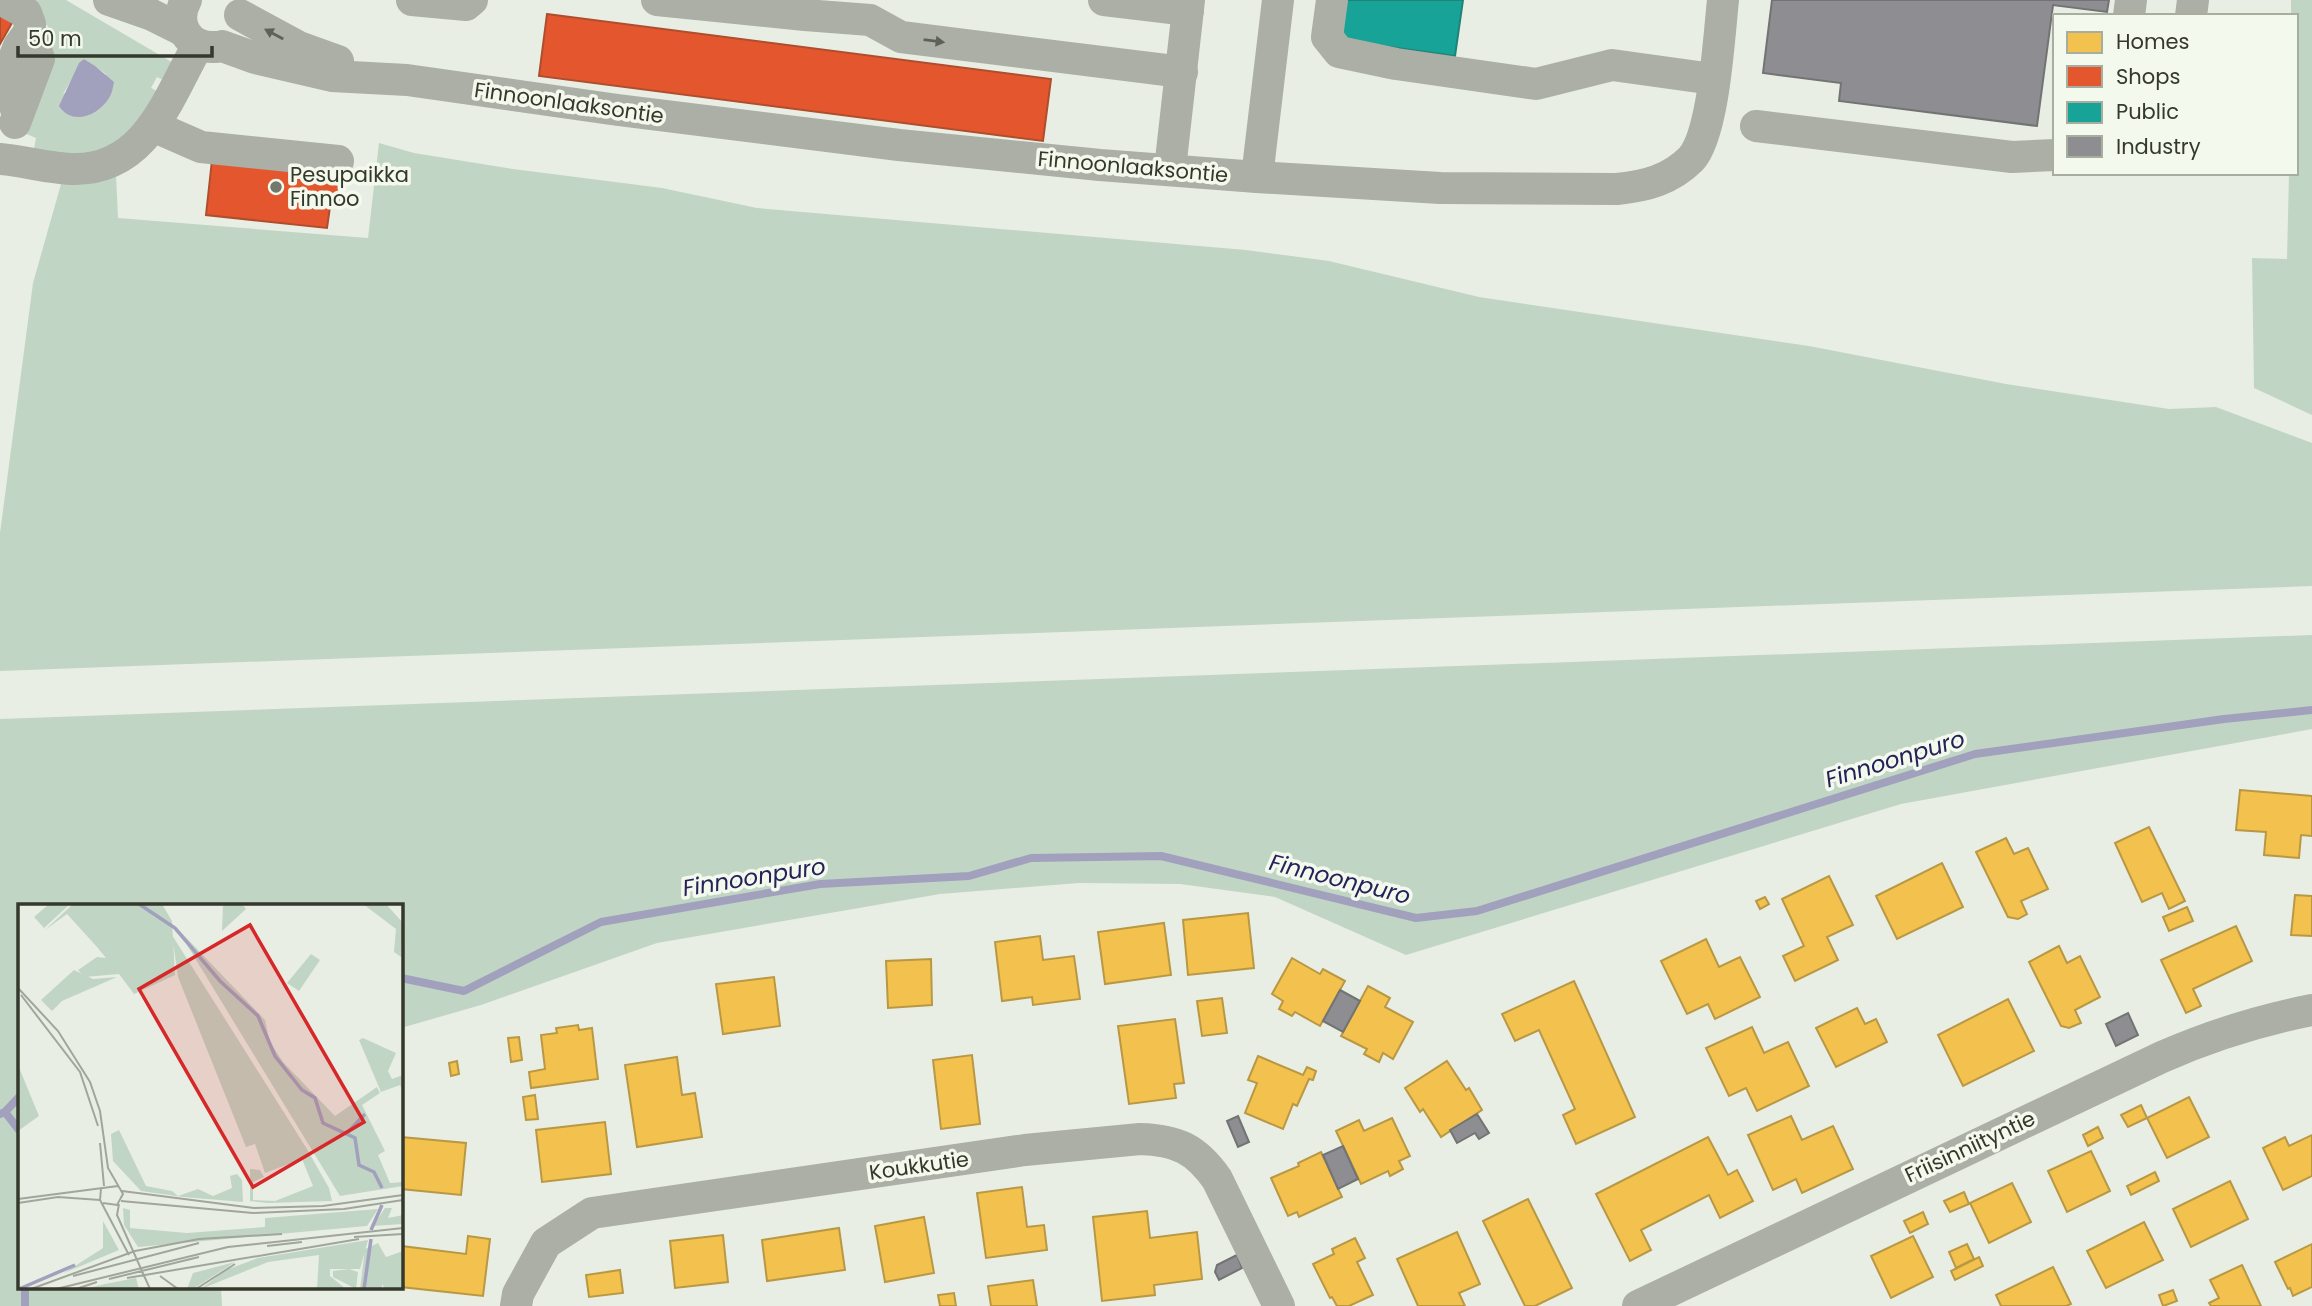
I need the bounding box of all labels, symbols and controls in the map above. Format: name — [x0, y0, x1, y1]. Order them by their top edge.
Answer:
scale bar — [18, 14, 212, 58]
legend — [2053, 14, 2298, 175]
text: 50 m — [28, 24, 82, 53]
text: Homes — [2116, 27, 2190, 56]
one-way arrow — [263, 29, 283, 41]
one-way arrow — [923, 36, 945, 47]
text: Shops — [2116, 62, 2180, 91]
street label: Finnoonlaaksontie — [472, 75, 666, 130]
text: Public — [2116, 97, 2179, 126]
text: Industry — [2116, 132, 2201, 161]
street label: Finnoonlaaksontie — [1037, 144, 1229, 189]
place label: Pesupaikka Finnoo — [290, 160, 409, 213]
marker: Pesupaikka Finnoo — [268, 179, 284, 195]
water label: Finnoonpuro — [1821, 723, 1969, 795]
water label: Finnoonpuro — [1266, 846, 1414, 912]
water label: Finnoonpuro — [680, 850, 828, 904]
inset map — [18, 904, 402, 1288]
street label: Friisinniityntie — [1900, 1104, 2040, 1189]
street label: Koukkutie — [867, 1144, 971, 1187]

